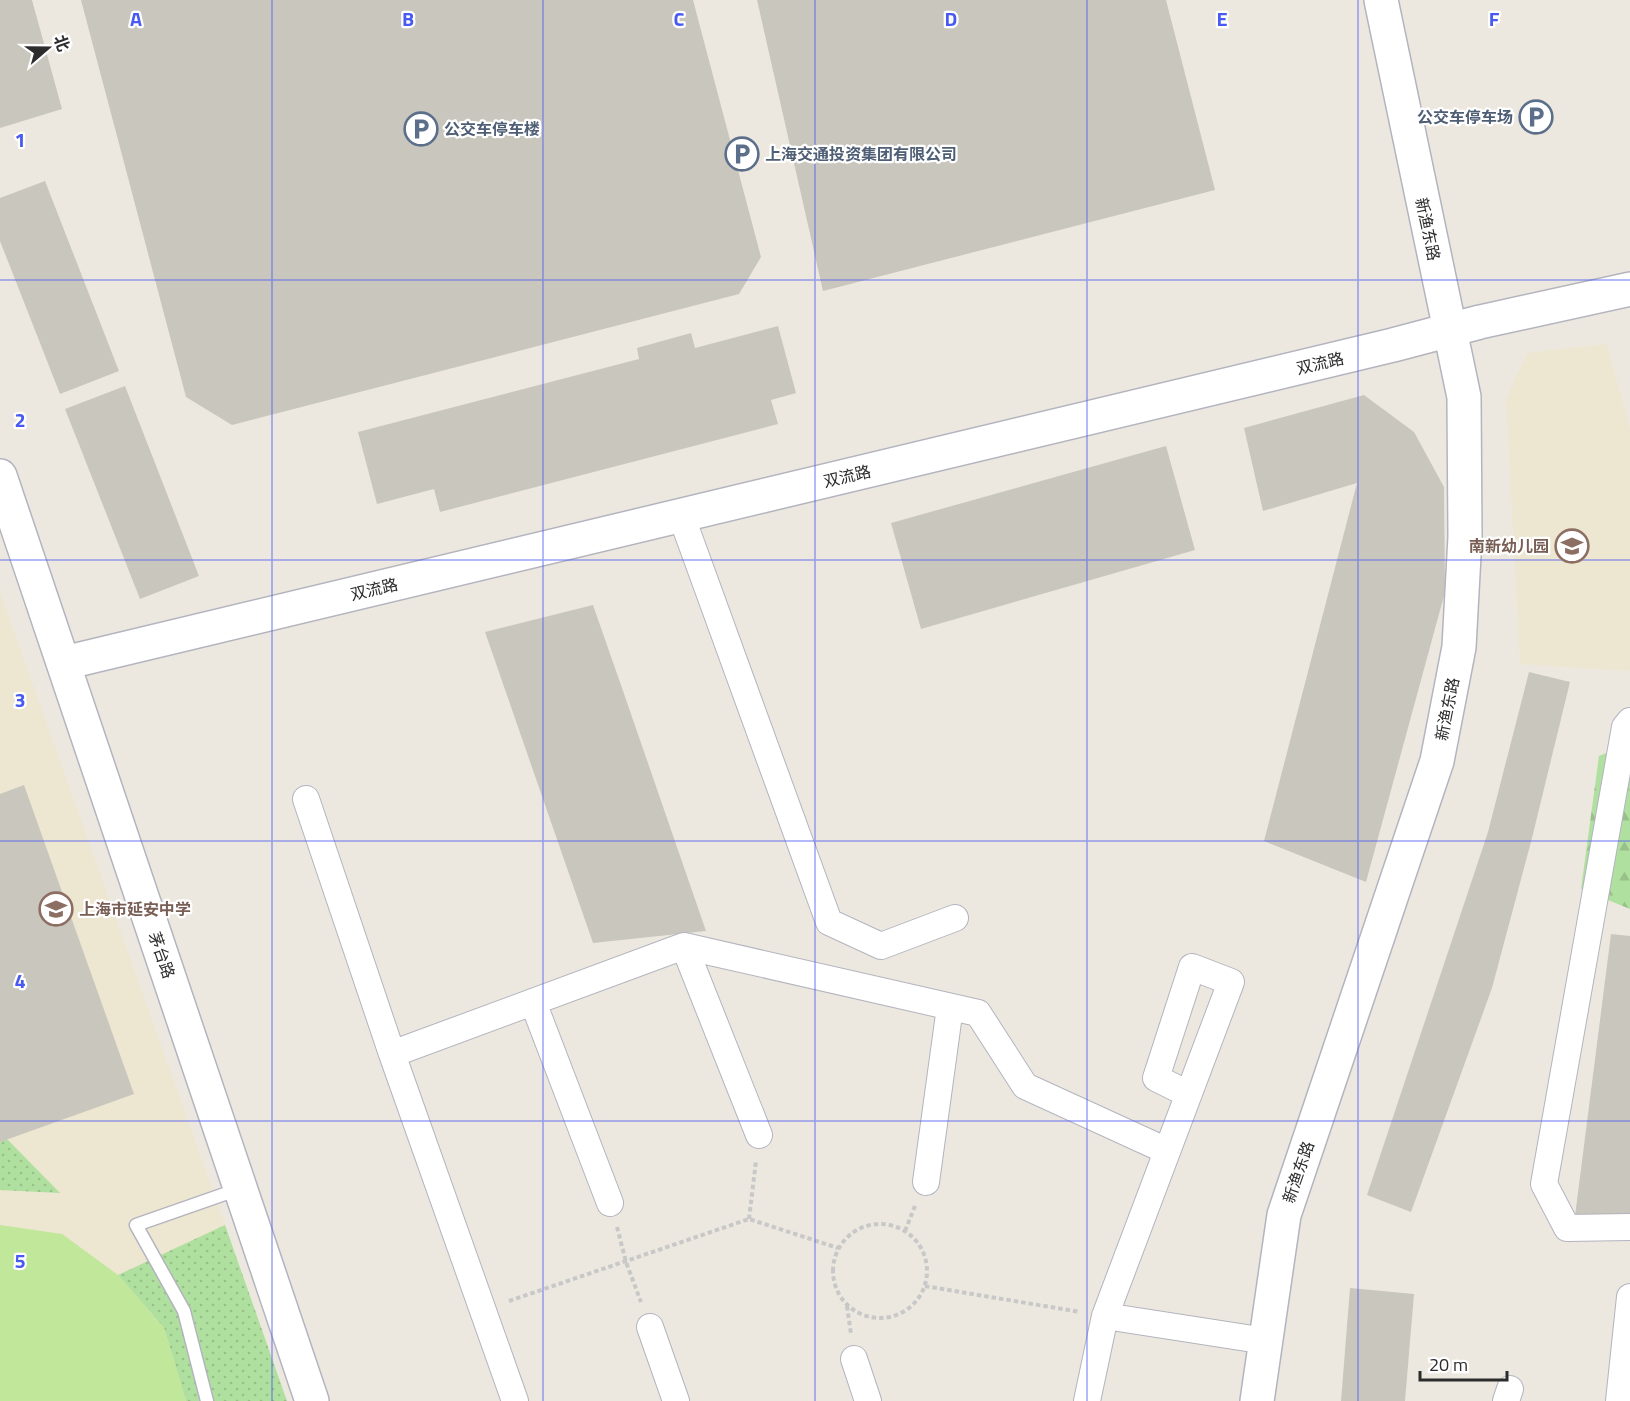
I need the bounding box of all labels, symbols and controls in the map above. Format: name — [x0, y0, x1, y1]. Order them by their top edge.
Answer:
text: A — [130, 3, 142, 34]
text: B — [402, 3, 414, 34]
text: C — [674, 3, 685, 34]
text: D — [945, 3, 957, 34]
text: E — [1216, 3, 1228, 34]
text: F — [1489, 3, 1500, 34]
north arrow — [18, 18, 78, 78]
text: 北 — [48, 31, 76, 54]
parking icon: 公交车停车场 — [1518, 99, 1554, 135]
place label: 公交车停车场 — [1417, 105, 1513, 129]
parking icon: 公交车停车楼 — [403, 111, 439, 147]
place label: 公交车停车楼 — [444, 117, 540, 141]
text: 1 — [14, 124, 26, 155]
parking icon: 上海交通投资集团有限公司 — [724, 136, 760, 172]
place label: 上海交通投资集团有限公司 — [765, 142, 957, 166]
street label: 新渔东路 — [1410, 195, 1446, 263]
street label: 双流路 — [1294, 346, 1346, 380]
text: 2 — [14, 404, 26, 435]
street label: 双流路 — [821, 459, 873, 493]
school or university icon: 南新幼儿园 — [1554, 528, 1590, 564]
place label: 南新幼儿园 — [1469, 534, 1549, 558]
street label: 双流路 — [348, 572, 400, 606]
street label: 新渔东路 — [1429, 675, 1465, 743]
text: 3 — [14, 684, 26, 715]
school or university icon: 上海市延安中学 — [38, 891, 74, 927]
place label: 上海市延安中学 — [79, 897, 191, 921]
street label: 茅台路 — [143, 928, 181, 982]
text: 4 — [14, 965, 26, 996]
street label: 新渔东路 — [1276, 1138, 1320, 1206]
text: 5 — [14, 1245, 26, 1276]
scale bar — [1420, 1344, 1507, 1382]
text: 20 m — [1429, 1351, 1468, 1378]

